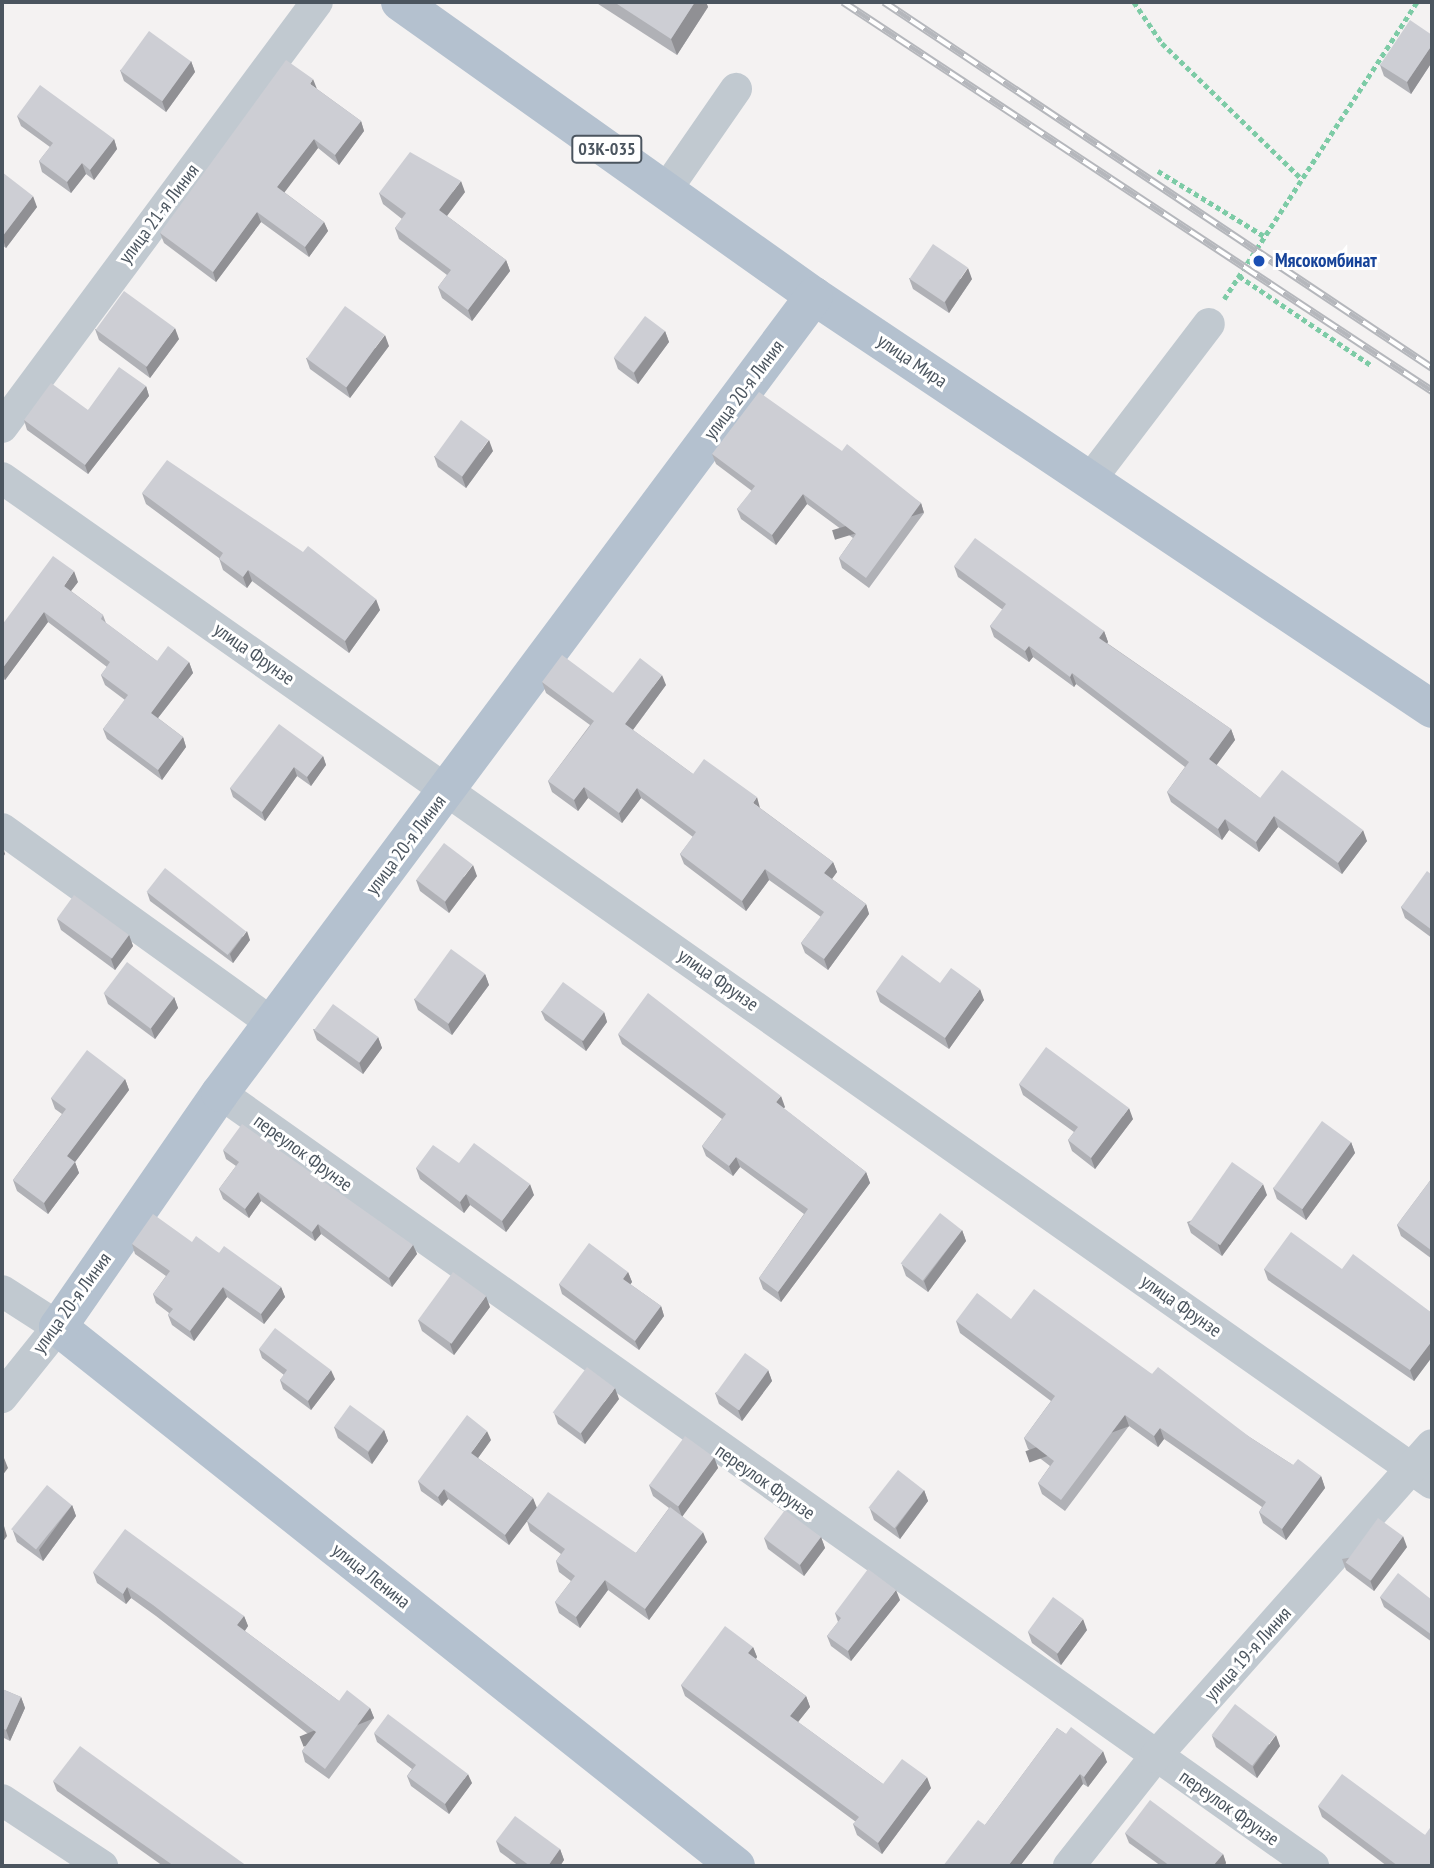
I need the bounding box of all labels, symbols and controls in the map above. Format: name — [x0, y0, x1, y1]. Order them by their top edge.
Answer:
road number: 03К-035 — [570, 134, 644, 164]
street label: улица 21-я Линия — [114, 160, 204, 268]
place label: Мясокомбинат — [1275, 250, 1377, 272]
marker: Мясокомбинат — [1249, 251, 1269, 271]
street label: улица Мира — [873, 329, 951, 393]
street label: улица 20-я Линия — [699, 336, 789, 444]
street label: улица Фрунзе — [209, 618, 299, 690]
street label: улица 20-я Линия — [361, 791, 451, 899]
street label: улица Фрунзе — [673, 944, 763, 1016]
street label: переулок Фрунзе — [249, 1110, 357, 1196]
street label: улица 20-я Линия — [28, 1248, 116, 1358]
street label: улица Фрунзе — [1136, 1270, 1226, 1342]
street label: переулок Фрунзе — [711, 1439, 819, 1525]
street label: улица Ленина — [327, 1538, 415, 1614]
street label: улица 19-я Линия — [1200, 1602, 1296, 1706]
street label: переулок Фрунзе — [1175, 1765, 1283, 1851]

